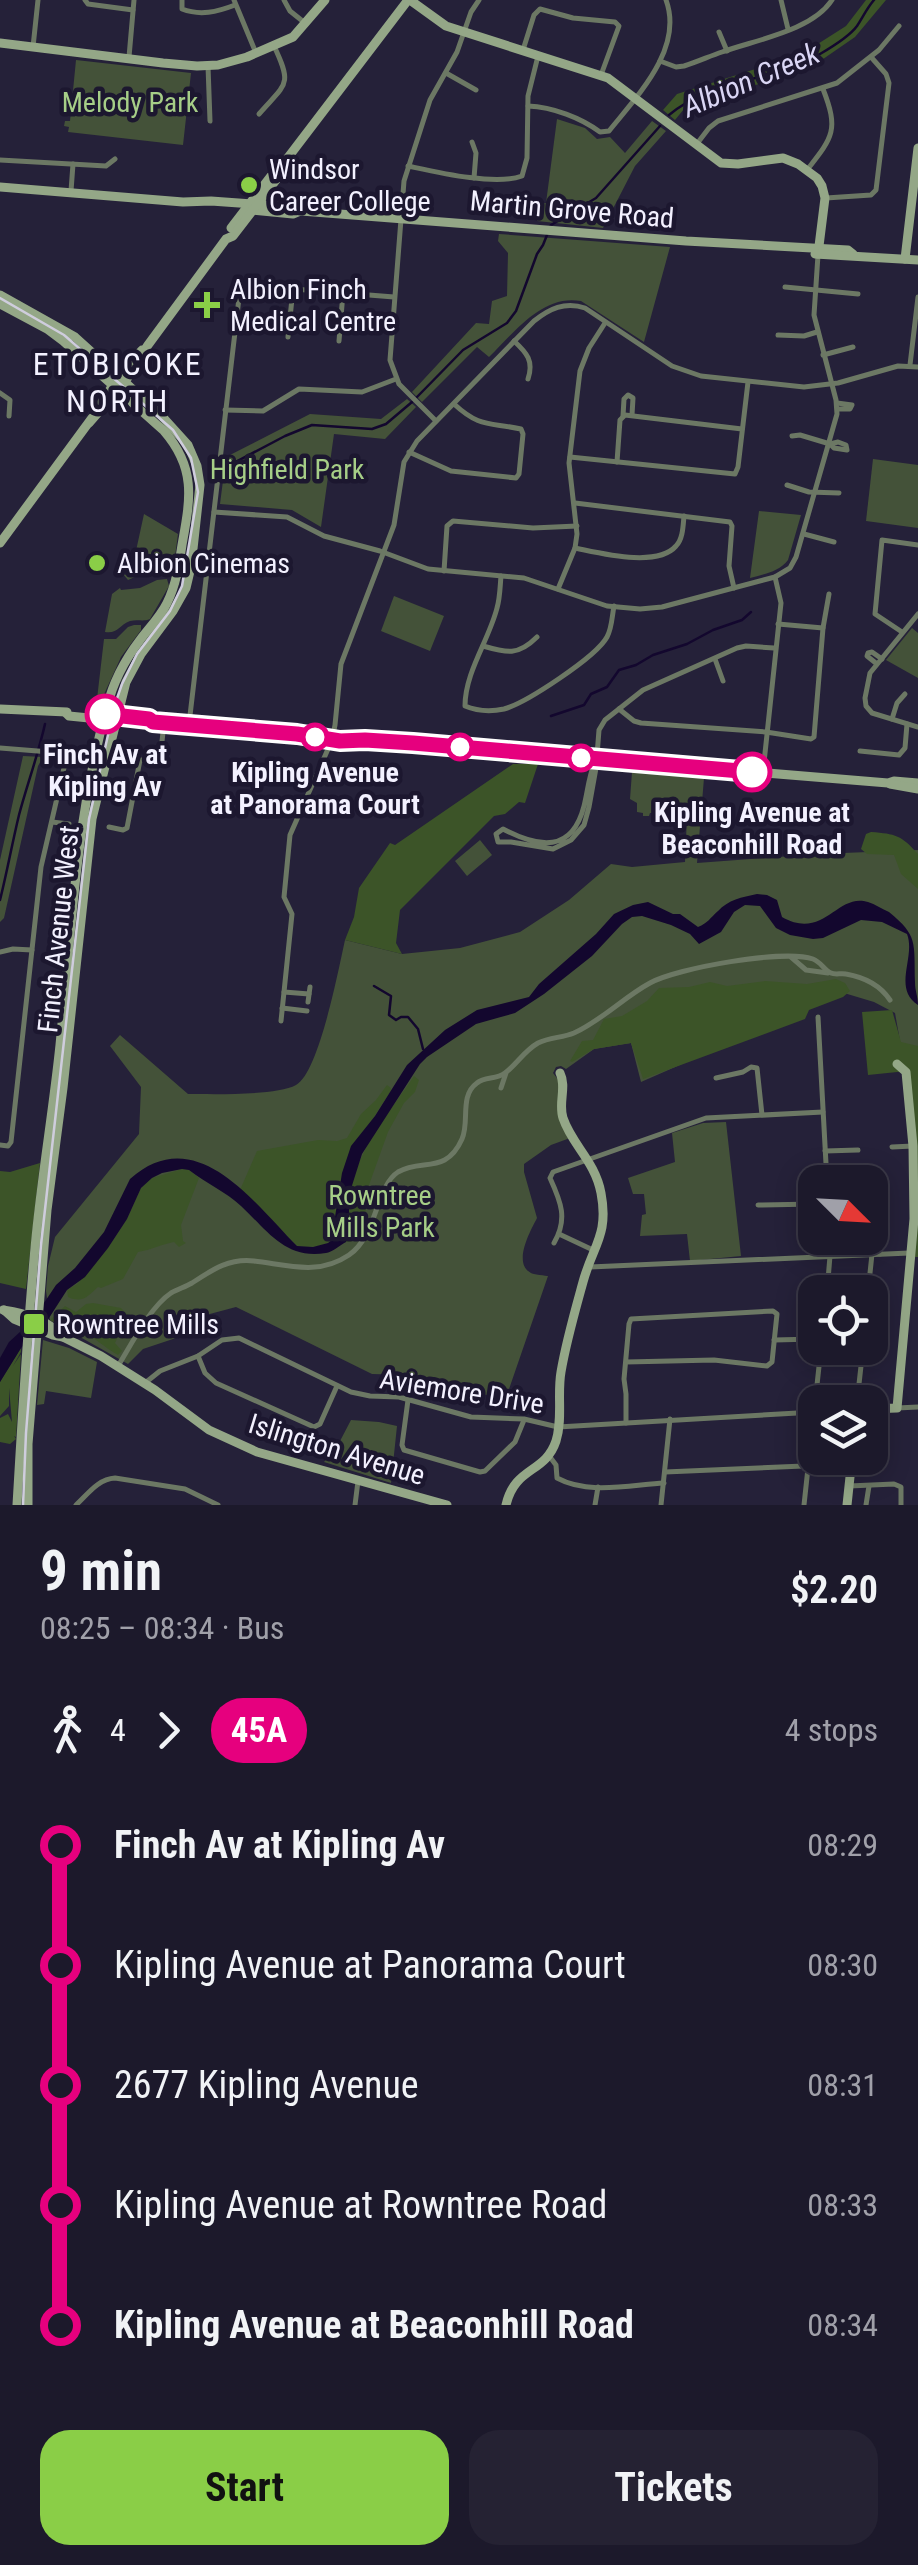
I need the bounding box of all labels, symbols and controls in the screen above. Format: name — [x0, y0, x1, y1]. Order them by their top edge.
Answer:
water label: Albion Creek — [676, 35, 825, 124]
park label: Melody Park — [62, 86, 199, 119]
place label: Windsor Career College — [269, 153, 431, 218]
marker: Windsor Career College — [238, 174, 260, 196]
street label: Martin Grove Road — [469, 184, 675, 235]
place label: Albion Finch Medical Centre — [230, 273, 396, 338]
marker: Albion Finch Medical Centre — [194, 292, 220, 318]
district label: ETOBICOKE NORTH — [33, 345, 203, 420]
park label: Highfield Park — [210, 453, 365, 486]
place label: Albion Cinemas — [117, 547, 290, 580]
marker: Albion Cinemas — [86, 552, 108, 574]
marker: Finch Av at Kipling Av — [86, 695, 124, 733]
marker: Kipling Avenue at Panorama Court — [302, 724, 328, 750]
unlabelled marker — [447, 734, 473, 760]
place label: Finch Av at Kipling Av — [43, 738, 167, 803]
unlabelled marker — [568, 745, 594, 771]
marker: Kipling Avenue at Beaconhill Road — [733, 753, 771, 791]
place label: Kipling Avenue at Panorama Court — [210, 756, 420, 821]
place label: Kipling Avenue at Beaconhill Road — [654, 796, 850, 861]
street label: Finch Avenue West — [31, 824, 86, 1034]
north arrow — [798, 1165, 888, 1255]
map controls — [798, 1165, 888, 1475]
park label: Rowntree Mills Park — [325, 1179, 435, 1244]
button: locate — [798, 1275, 888, 1365]
place label: Rowntree Mills — [56, 1308, 219, 1341]
marker: Rowntree Mills — [21, 1311, 47, 1337]
street label: Aviemore Drive — [377, 1362, 546, 1421]
button: layers — [798, 1385, 888, 1475]
street label: Islington Avenue — [245, 1407, 429, 1492]
text: 9 min — [40, 1539, 162, 1603]
text: $2.20 — [790, 1568, 878, 1612]
text: 08:25 – 08:34 · Bus — [40, 1609, 284, 1647]
icon: walk — [40, 1703, 95, 1758]
icon: forward — [141, 1703, 196, 1758]
text: 45A — [231, 1710, 287, 1751]
text: 4 — [110, 1711, 126, 1749]
text: 4 stops — [785, 1711, 878, 1749]
text: Finch Av at Kipling Av — [114, 1823, 445, 1867]
text: 08:29 — [807, 1826, 878, 1864]
text: Kipling Avenue at Panorama Court — [114, 1943, 626, 1987]
text: 08:30 — [807, 1946, 878, 1984]
text: 2677 Kipling Avenue — [114, 2063, 419, 2107]
text: 08:31 — [807, 2066, 878, 2104]
text: Kipling Avenue at Rowntree Road — [114, 2183, 607, 2227]
text: 08:33 — [807, 2186, 878, 2224]
text: Kipling Avenue at Beaconhill Road — [114, 2303, 634, 2347]
text: 08:34 — [807, 2306, 878, 2344]
button: Start — [40, 2430, 449, 2545]
button: Tickets — [469, 2430, 878, 2545]

